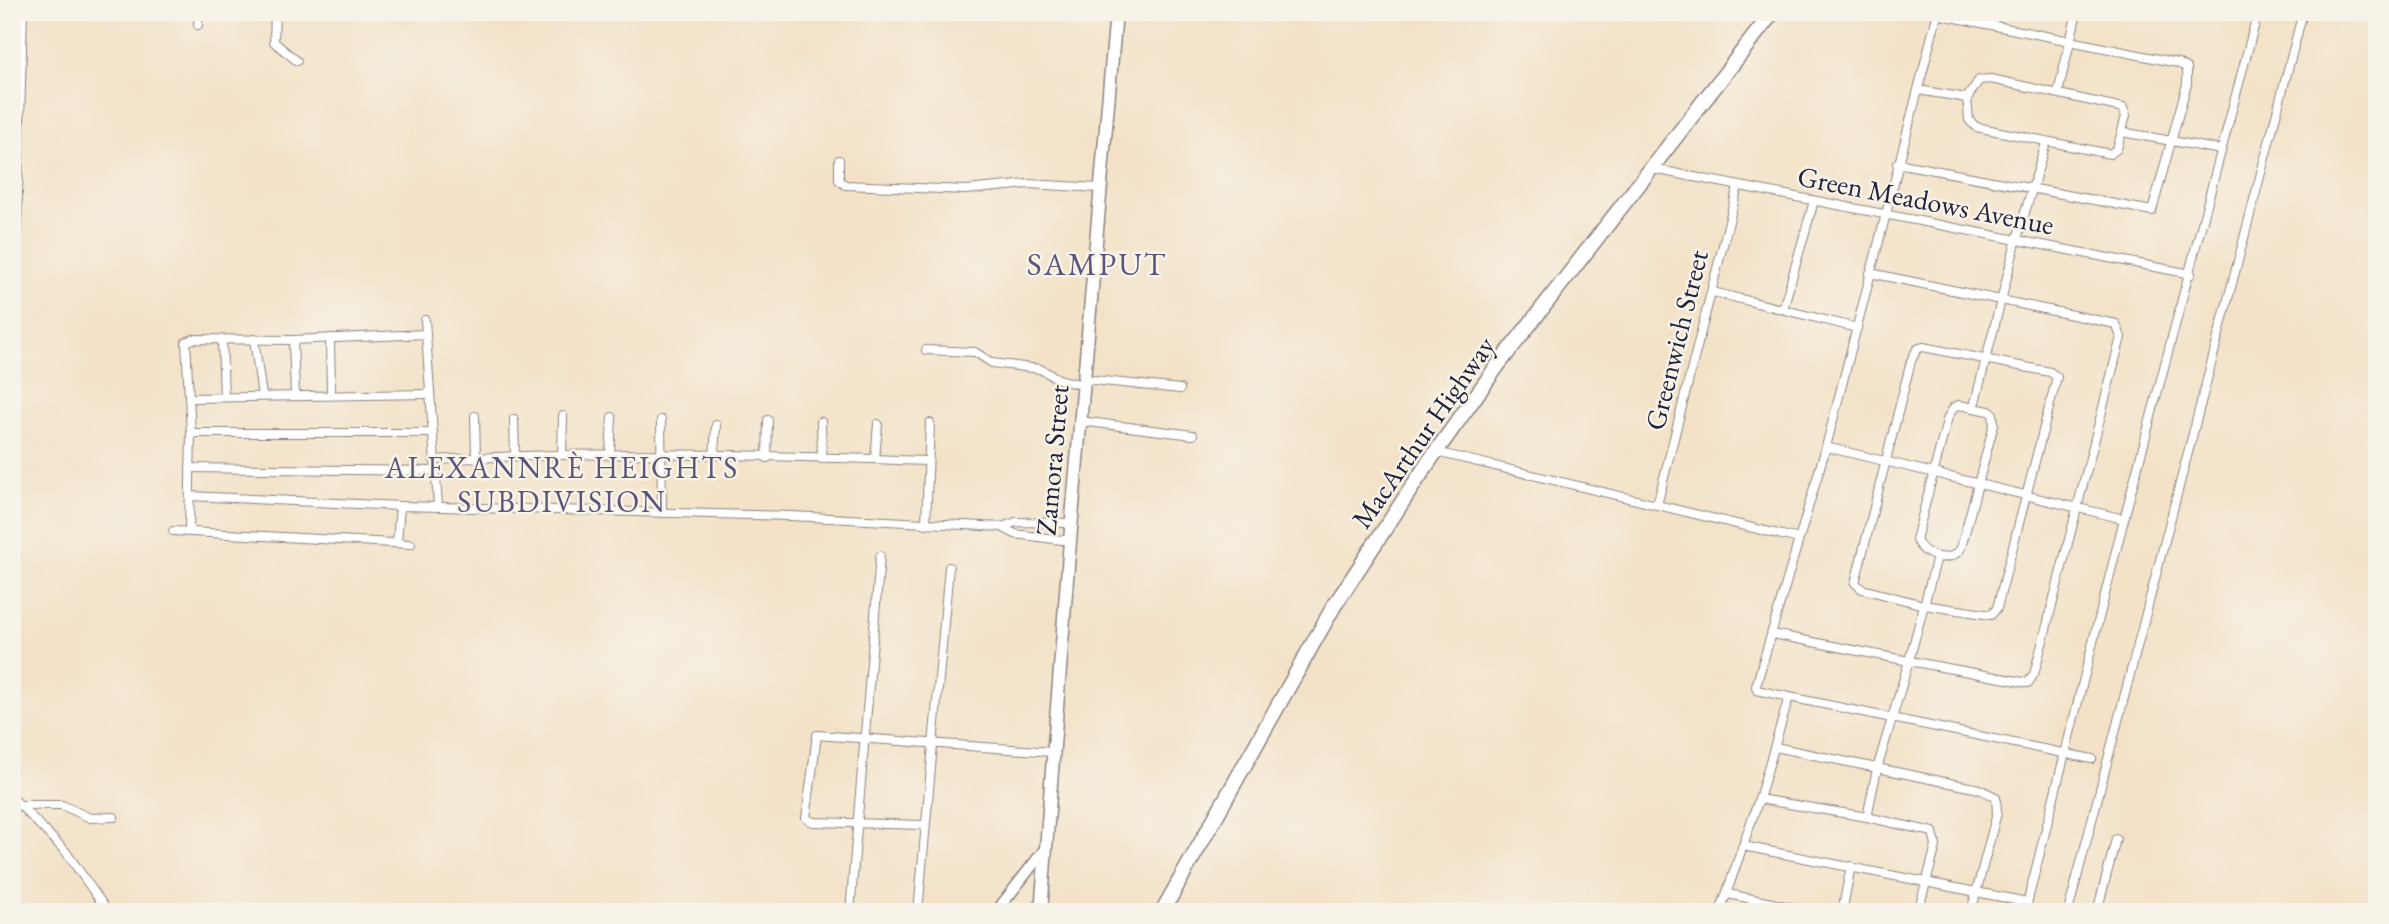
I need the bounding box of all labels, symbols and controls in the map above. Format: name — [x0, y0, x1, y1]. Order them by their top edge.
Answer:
street label: Green Meadows Avenue — [1795, 158, 2057, 243]
district label: SAMPUT — [1027, 243, 1167, 285]
street label: Greenwich Street — [1636, 246, 1716, 434]
street label: MacArthur Highway — [1343, 328, 1503, 535]
street label: Zamora Street — [1027, 383, 1077, 537]
district label: ALEXANNRÈ HEIGHTS SUBDIVISION — [384, 448, 739, 521]

